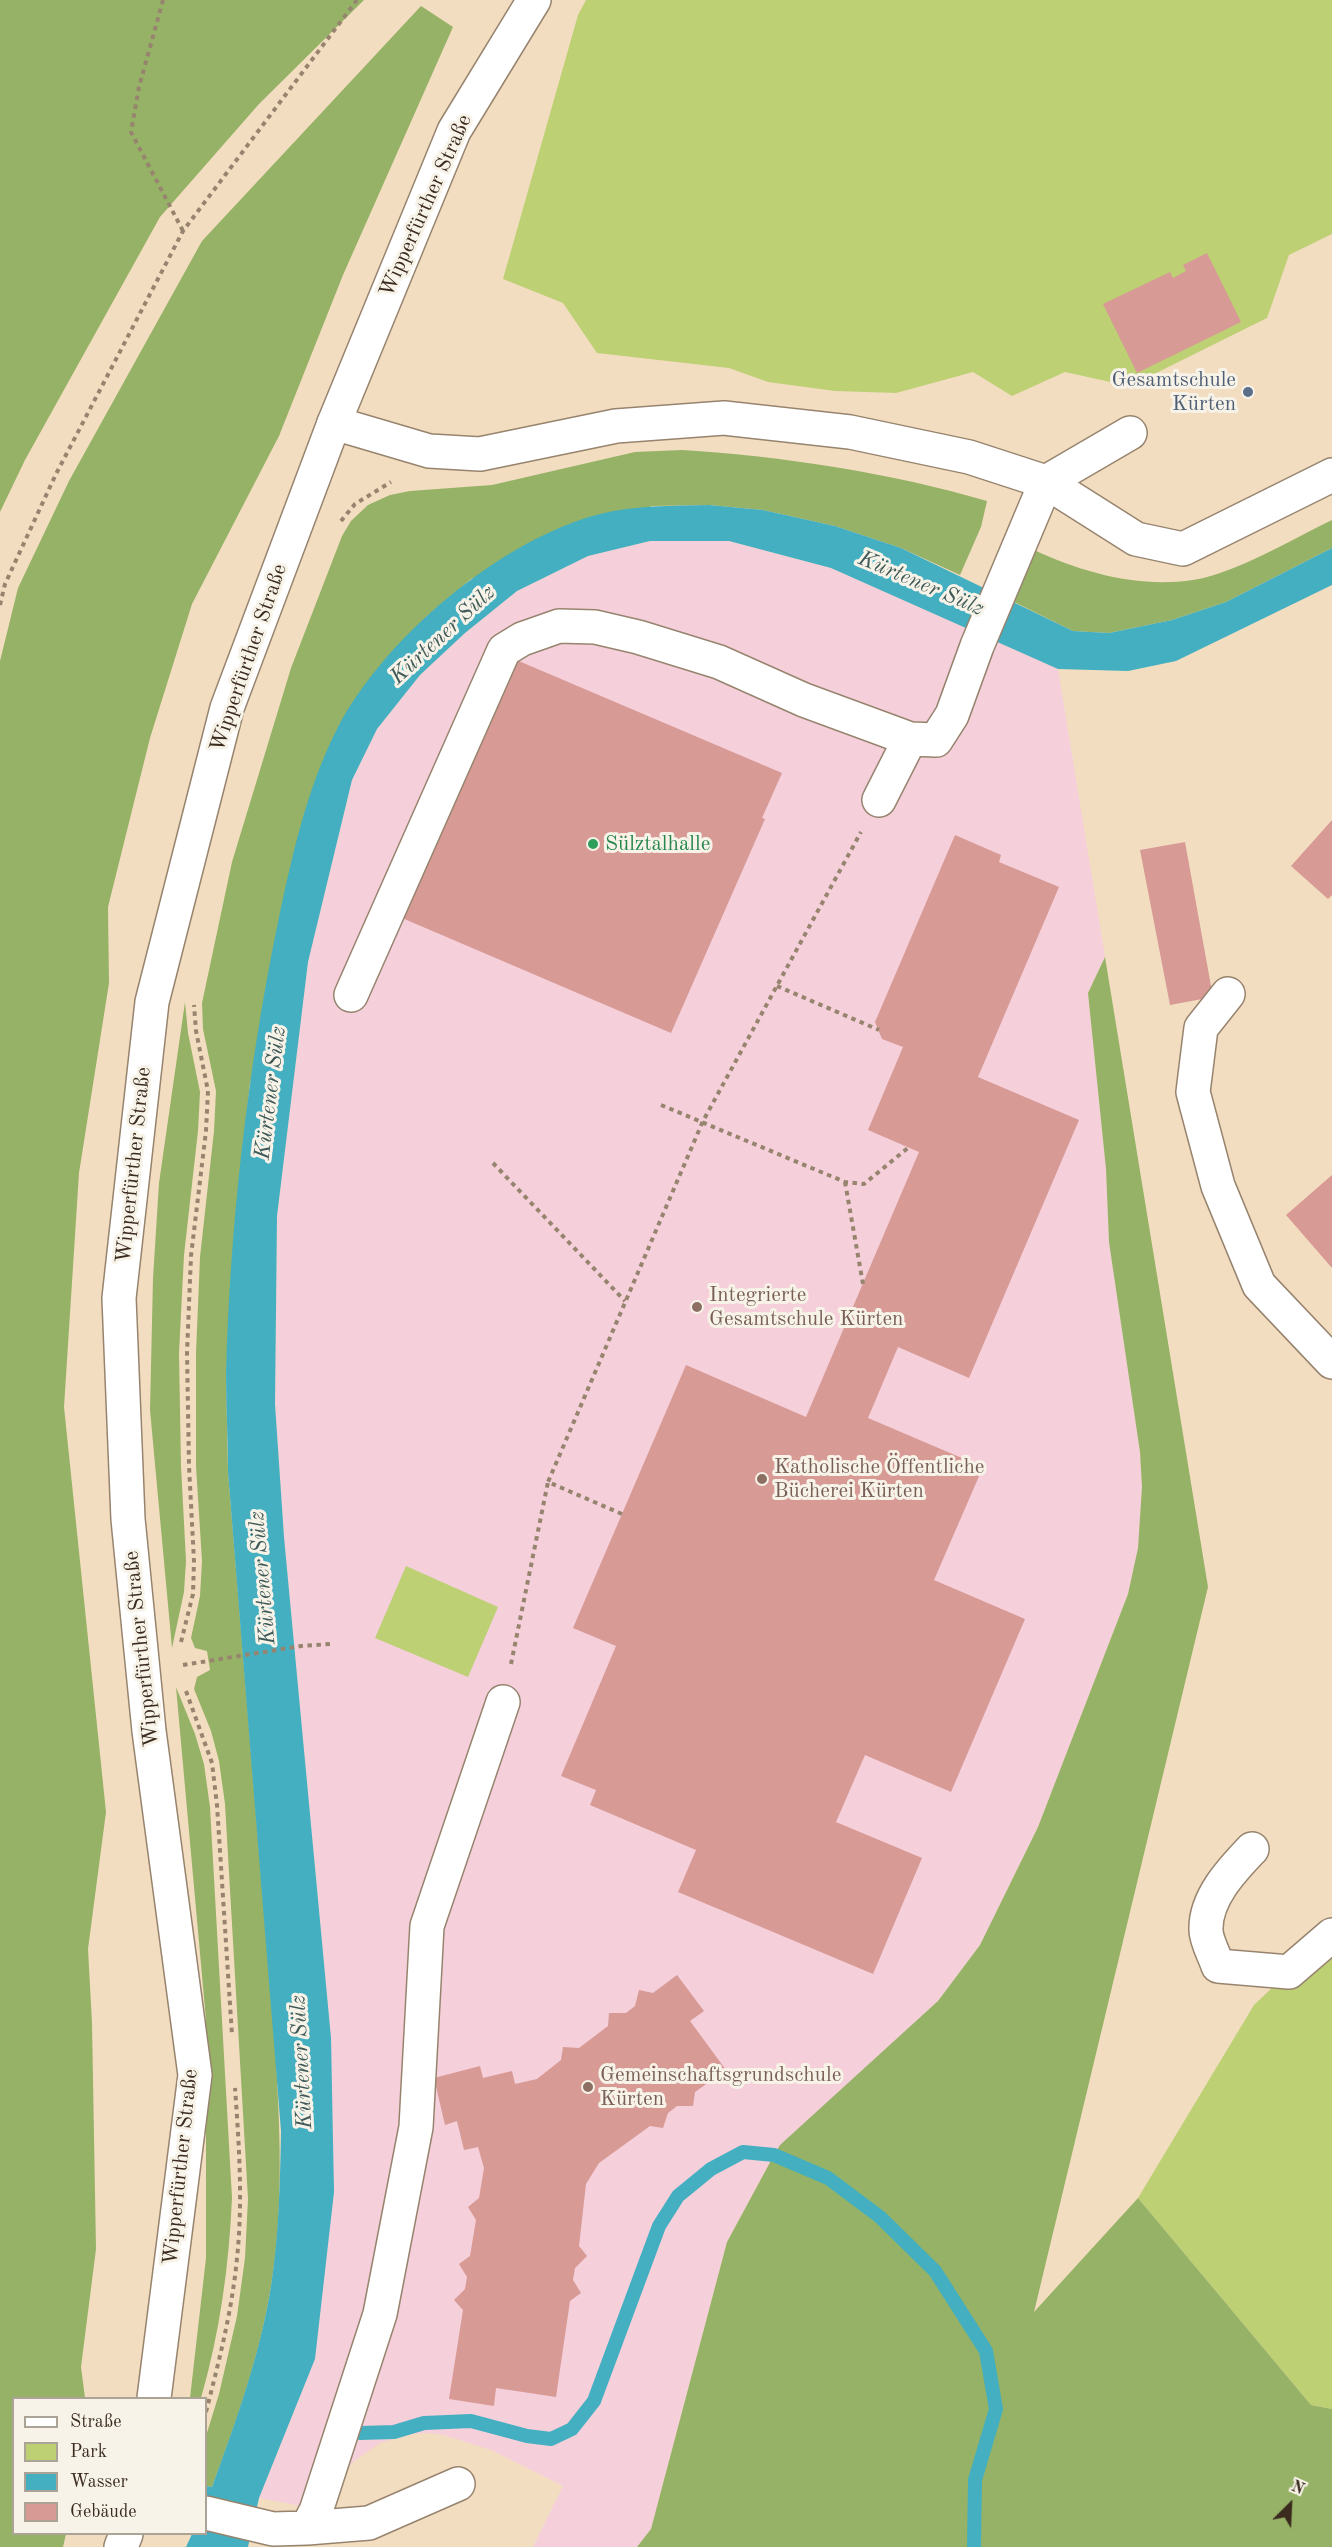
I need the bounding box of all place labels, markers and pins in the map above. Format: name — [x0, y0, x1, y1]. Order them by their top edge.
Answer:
place label: Gesamtschule Kürten — [1111, 367, 1236, 417]
marker: Gesamtschule Kürten — [1241, 385, 1255, 399]
place label: Sülztalhalle — [605, 831, 710, 857]
marker: Sülztalhalle — [586, 837, 600, 851]
place label: Integrierte Gesamtschule Kürten — [709, 1282, 903, 1332]
marker: Integrierte Gesamtschule Kürten — [690, 1300, 704, 1314]
place label: Katholische Öffentliche Bücherei Kürten — [774, 1454, 985, 1504]
marker: Katholische Öffentliche Bücherei Kürten — [755, 1472, 769, 1486]
place label: Gemeinschaftsgrundschule Kürten — [600, 2062, 841, 2112]
marker: Gemeinschaftsgrundschule Kürten — [581, 2080, 595, 2094]

